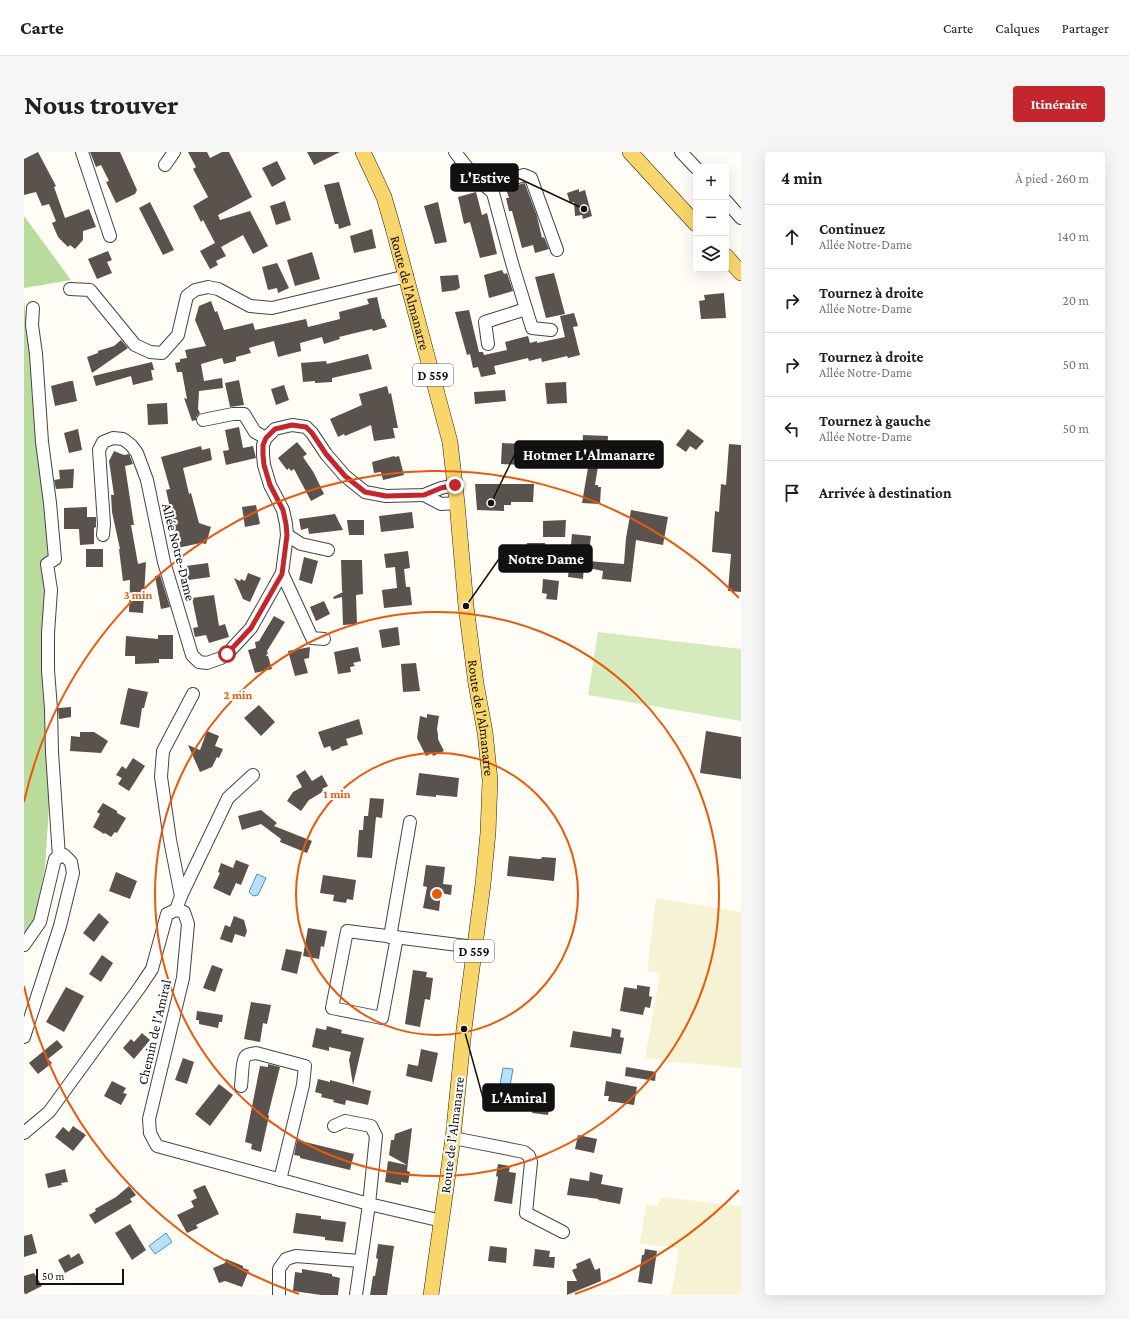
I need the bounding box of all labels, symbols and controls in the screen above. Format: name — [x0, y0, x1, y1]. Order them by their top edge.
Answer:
text: Carte — [20, 17, 64, 38]
text: Carte — [943, 20, 973, 36]
text: Calques — [995, 20, 1040, 36]
text: Partager — [1062, 20, 1109, 36]
button: Itinéraire — [1013, 86, 1105, 122]
text: Nous trouver — [24, 89, 178, 120]
callout: L'Estive — [451, 164, 518, 191]
map controls — [693, 164, 729, 272]
button: + — [693, 164, 729, 200]
text: 4 min — [781, 169, 823, 188]
text: L'Estive — [460, 170, 510, 186]
text: À pied · 260 m — [1015, 171, 1089, 186]
button: − — [693, 200, 729, 236]
text: Continuez — [819, 221, 885, 237]
icon: ahead — [781, 226, 803, 248]
text: 140 m — [1058, 229, 1089, 244]
street label: Route de l'Almanarre — [387, 234, 433, 352]
button: layers — [693, 236, 729, 272]
text: Allée Notre-Dame — [819, 237, 912, 252]
text: Tournez à droite — [819, 285, 923, 301]
icon: right — [781, 290, 803, 312]
text: 20 m — [1063, 293, 1089, 308]
text: Allée Notre-Dame — [819, 301, 912, 316]
text: Tournez à droite — [819, 349, 923, 365]
icon: right — [781, 354, 803, 376]
text: 50 m — [1063, 357, 1089, 372]
road number: D 559 — [413, 364, 453, 386]
text: Allée Notre-Dame — [819, 365, 912, 380]
text: Tournez à gauche — [819, 413, 931, 429]
icon: left — [781, 418, 803, 440]
text: 50 m — [1063, 421, 1089, 436]
text: Allée Notre-Dame — [819, 429, 912, 444]
callout: Hotmer L'Almanarre — [515, 441, 663, 468]
text: Hotmer L'Almanarre — [523, 447, 655, 463]
route end — [446, 476, 464, 494]
icon: arrive — [781, 482, 803, 504]
text: Arrivée à destination — [819, 485, 952, 501]
street label: Allée Notre-Dame — [159, 501, 199, 603]
callout: Notre Dame — [499, 545, 592, 572]
text: Notre Dame — [508, 551, 584, 567]
text: 3 min — [124, 588, 152, 602]
route start — [218, 645, 236, 663]
street label: Route de l'Almanarre — [465, 659, 498, 777]
text: 2 min — [224, 688, 253, 702]
text: 1 min — [323, 787, 351, 801]
centre of rings — [430, 887, 444, 901]
road number: D 559 — [454, 940, 494, 962]
street label: Chemin de l'Amiral — [134, 977, 174, 1086]
street label: Route de l'Almanarre — [437, 1076, 467, 1194]
callout: L'Amiral — [483, 1084, 554, 1111]
text: L'Amiral — [491, 1090, 547, 1106]
scale bar — [36, 1267, 124, 1286]
text: 50 m — [42, 1270, 64, 1282]

